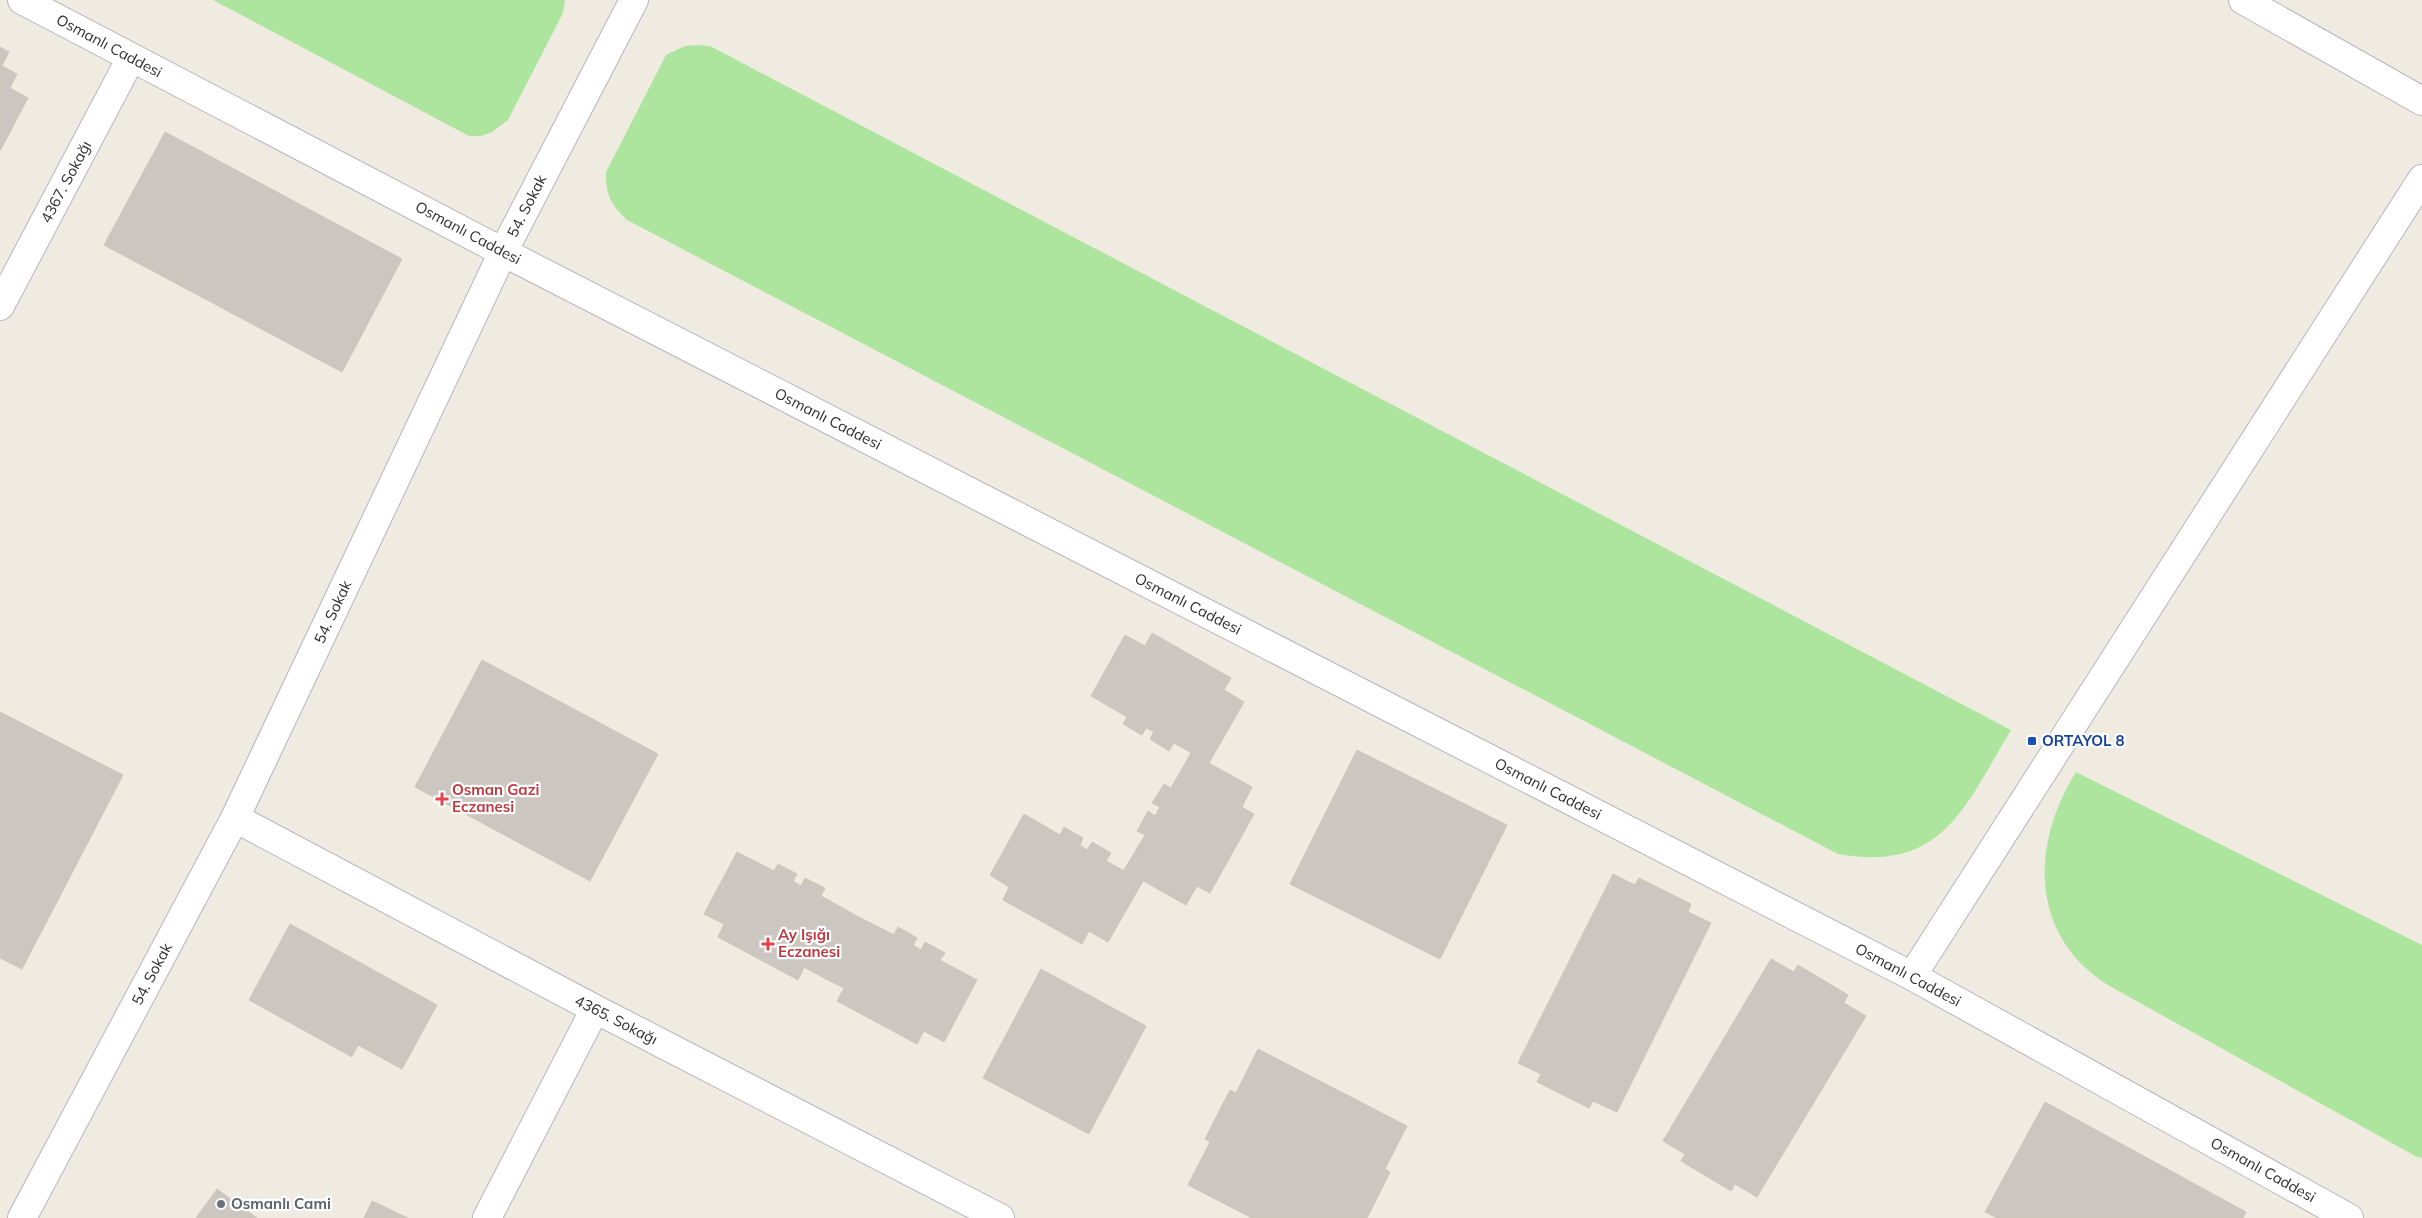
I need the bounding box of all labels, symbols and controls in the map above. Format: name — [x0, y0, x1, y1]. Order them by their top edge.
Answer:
street label: Osmanlı Caddesi — [53, 10, 165, 81]
street label: 4367. Sokağı — [36, 137, 95, 226]
street label: 54. Sokak — [503, 171, 550, 240]
street label: Osmanlı Caddesi — [412, 197, 524, 268]
street label: Osmanlı Caddesi — [772, 383, 885, 454]
street label: Osmanlı Caddesi — [1132, 568, 1245, 639]
street label: 54. Sokak — [310, 577, 356, 646]
place label: ORTAYOL 8 — [2042, 731, 2125, 750]
marker: ORTAYOL 8 — [2026, 735, 2038, 747]
street label: Osmanlı Caddesi — [1492, 753, 1605, 824]
place label: Osman Gazi Eczanesi — [452, 780, 539, 816]
marker: Osman Gazi Eczanesi — [436, 793, 448, 805]
place label: Ay Işığı Eczanesi — [778, 925, 840, 961]
marker: Ay Işığı Eczanesi — [762, 938, 774, 950]
street label: 54. Sokak — [127, 939, 176, 1008]
street label: Osmanlı Caddesi — [1852, 939, 1964, 1010]
street label: 4365. Sokağı — [572, 991, 661, 1049]
street label: Osmanlı Caddesi — [2207, 1133, 2319, 1206]
place label: Osmanlı Cami — [231, 1194, 331, 1213]
marker: Osmanlı Cami — [215, 1198, 227, 1210]

